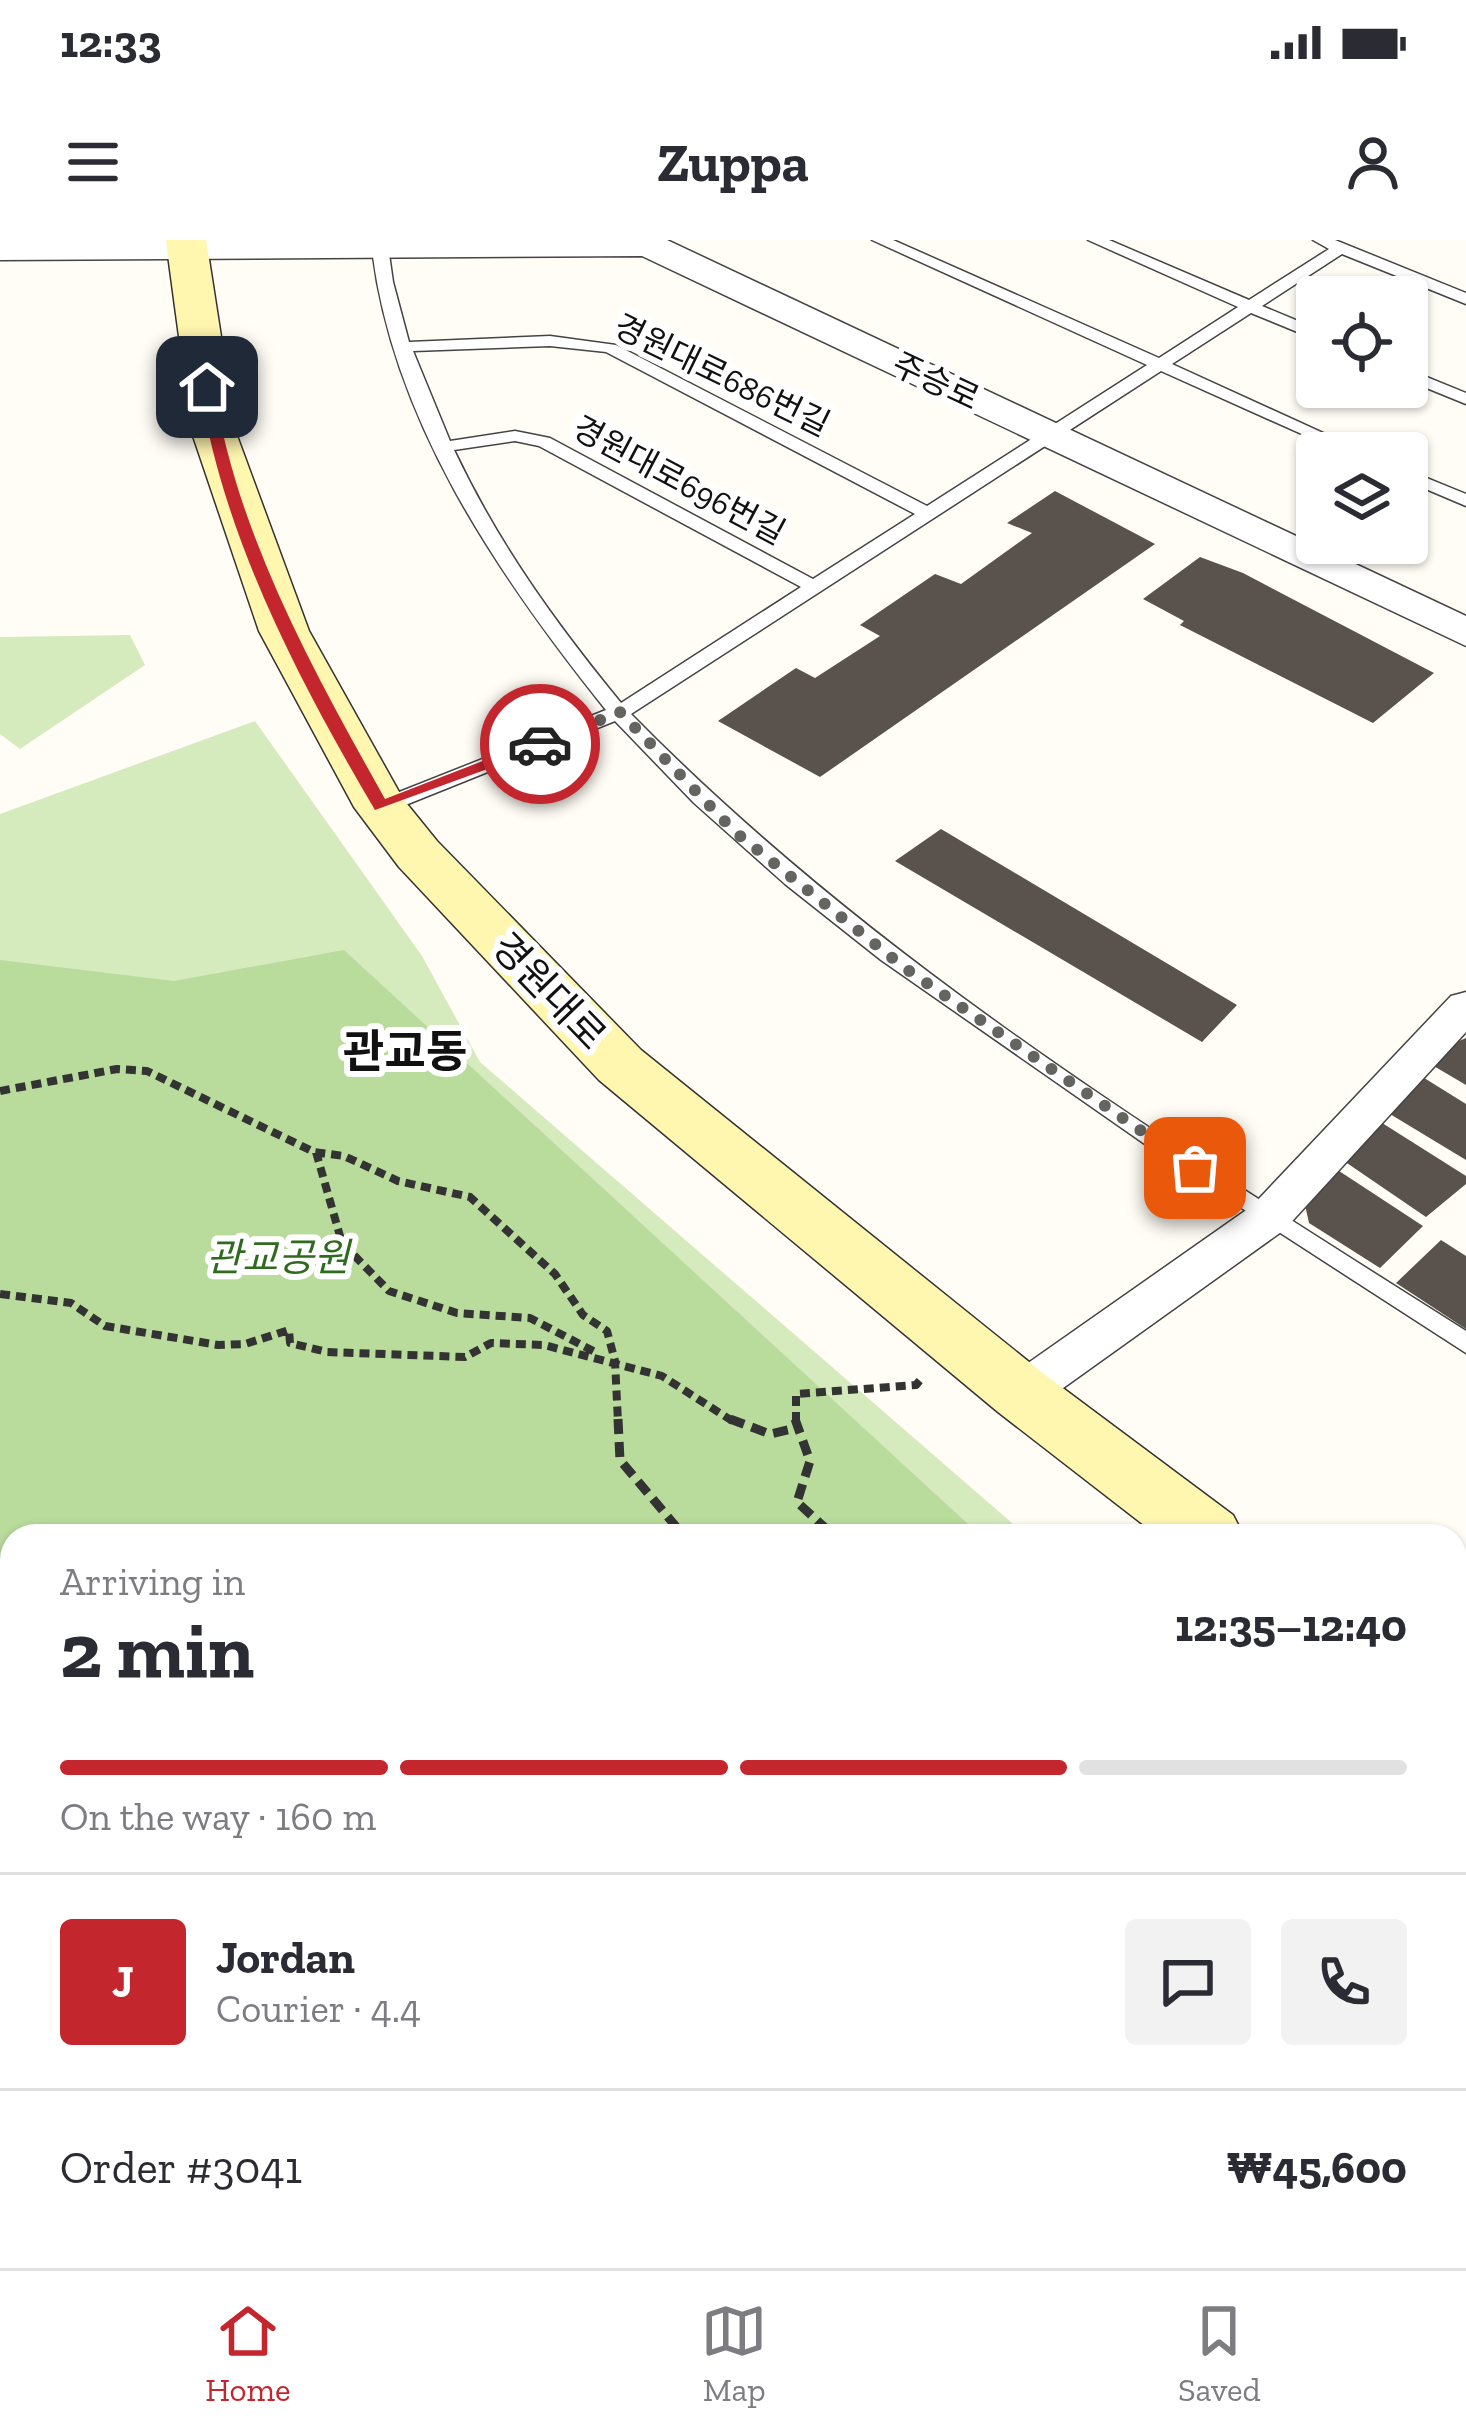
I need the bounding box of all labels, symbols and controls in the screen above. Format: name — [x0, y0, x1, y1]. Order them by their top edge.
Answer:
text: 12:33 — [60, 15, 161, 69]
icon: menu — [60, 129, 126, 195]
icon: person — [1340, 129, 1406, 195]
text: Zuppa — [657, 130, 809, 195]
map controls — [1296, 276, 1428, 564]
button: locate — [1296, 276, 1428, 408]
street label: 경원대로686번길 — [608, 306, 836, 444]
pin — [156, 336, 258, 438]
street label: 주승로 — [886, 344, 986, 418]
icon: home — [174, 354, 240, 420]
street label: 경원대로696번길 — [566, 408, 792, 552]
button: layers — [1296, 432, 1428, 564]
courier — [480, 684, 600, 804]
icon: car — [507, 711, 573, 777]
street label: 경원대로 — [482, 923, 616, 1059]
district label: 관교동 — [343, 1025, 467, 1079]
pin — [1144, 1117, 1246, 1219]
icon: bag — [1162, 1135, 1228, 1201]
park label: 관교공원 — [206, 1234, 353, 1281]
text: Arriving in — [60, 1558, 245, 1605]
text: 12:35–12:40 — [1175, 1599, 1407, 1653]
text: 2 min — [60, 1603, 254, 1697]
text: On the way · 160 m — [60, 1793, 376, 1840]
button: chat — [1125, 1919, 1251, 2045]
button: phone — [1281, 1919, 1407, 2045]
text: Jordan — [216, 1931, 355, 1985]
text: J — [112, 1955, 134, 2009]
text: Courier · 4.4 — [216, 1985, 421, 2032]
text: Order #3041 — [60, 2141, 302, 2195]
text: ₩45,600 — [1226, 2141, 1407, 2195]
tab: Home — [205, 2298, 290, 2409]
tab: Map — [701, 2298, 767, 2409]
tab: Saved — [1178, 2298, 1261, 2409]

